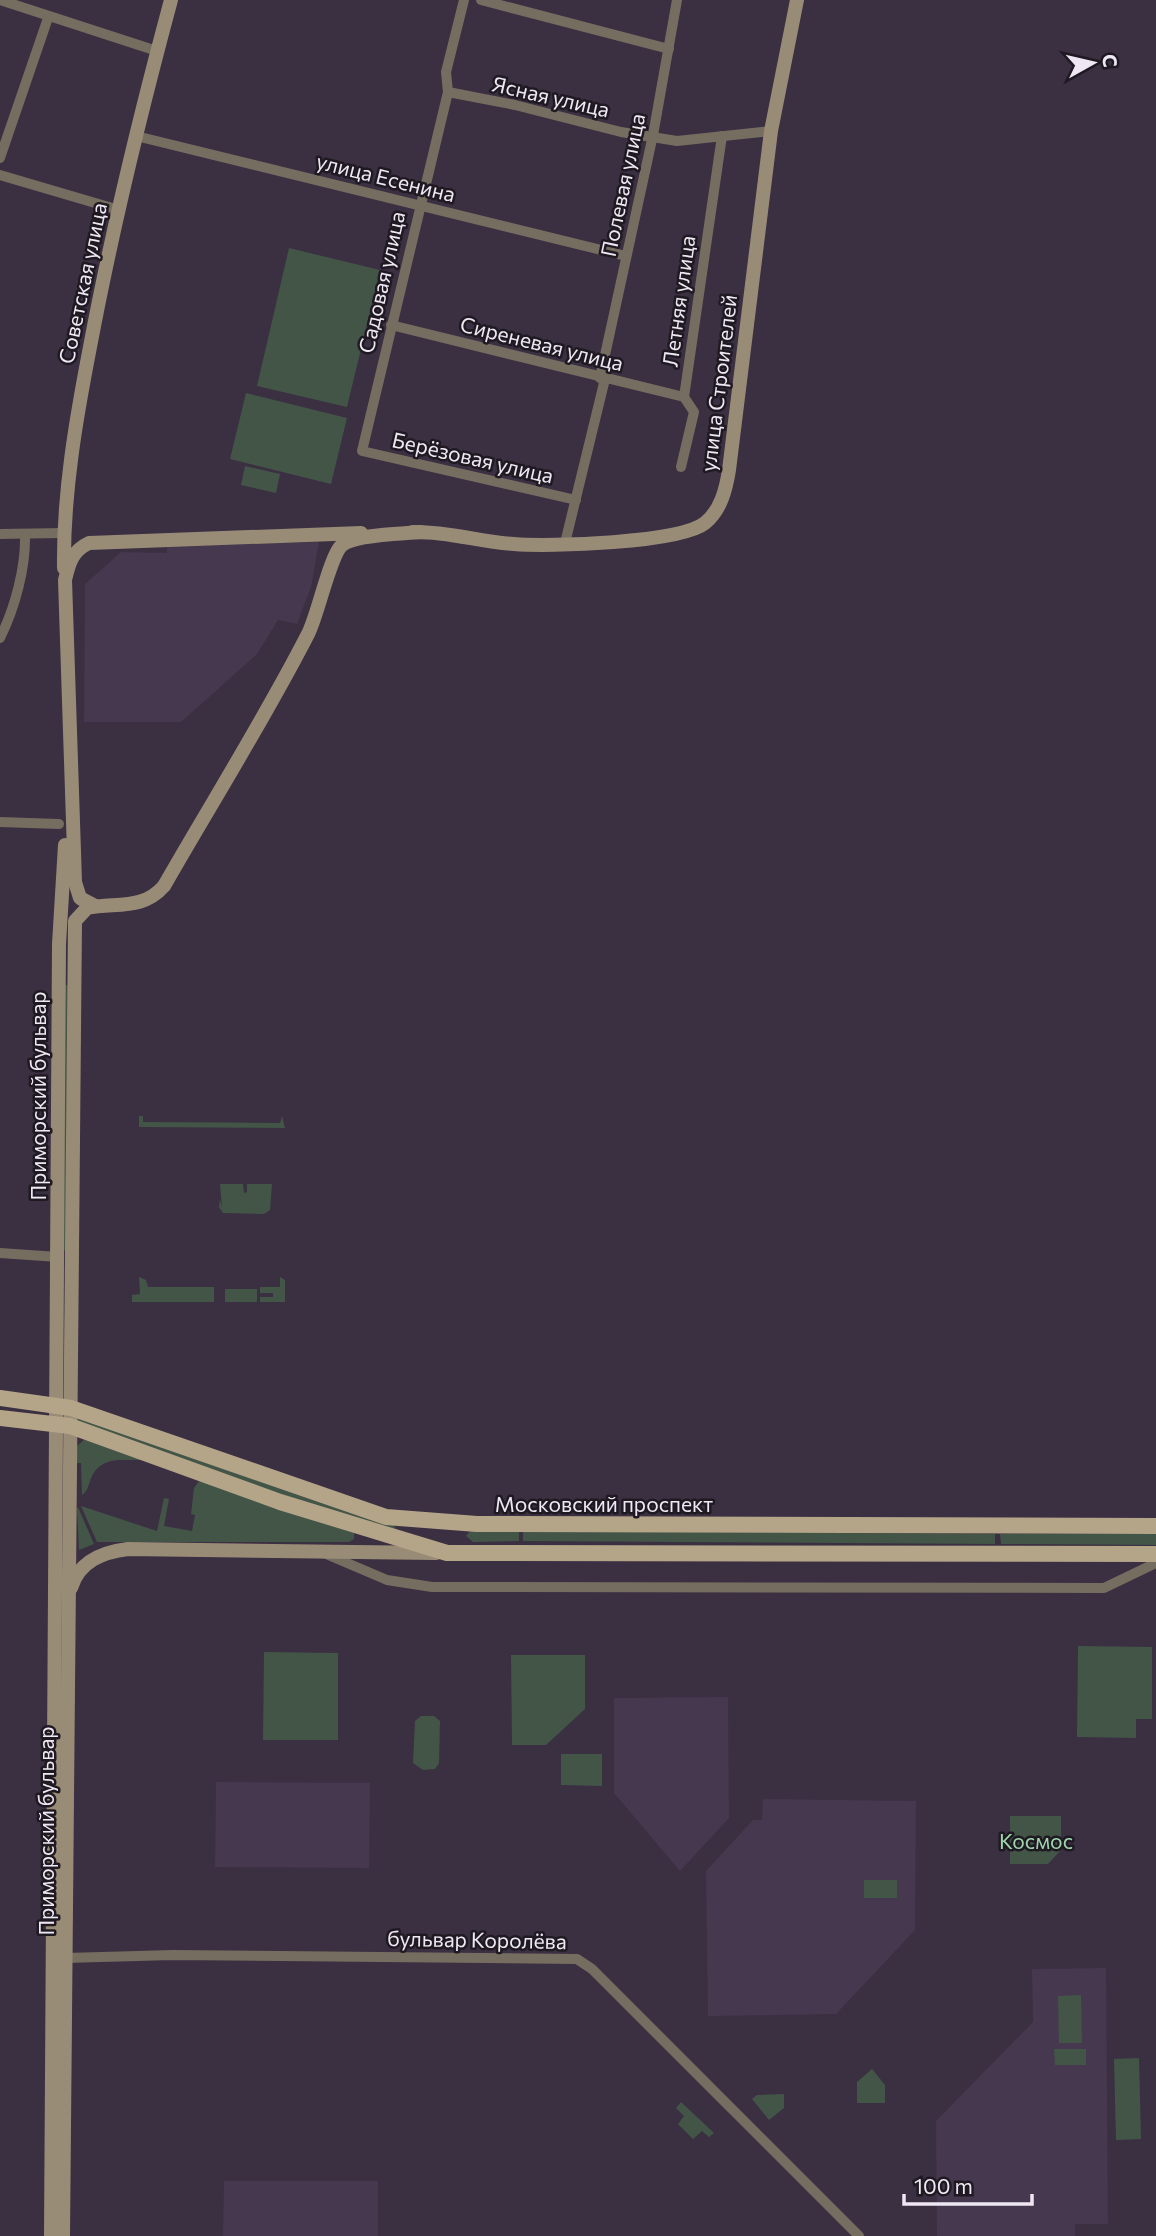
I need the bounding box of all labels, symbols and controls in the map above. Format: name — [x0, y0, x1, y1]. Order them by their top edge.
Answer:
north arrow — [1058, 28, 1128, 98]
text: С — [1098, 53, 1123, 69]
street label: Ясная улица — [490, 70, 612, 122]
street label: Полевая улица — [595, 111, 649, 259]
street label: улица Есенина — [314, 148, 458, 206]
street label: Советская улица — [53, 200, 111, 366]
street label: Садовая улица — [353, 209, 409, 355]
street label: Летняя улица — [656, 234, 700, 368]
street label: улица Строителей — [695, 293, 741, 473]
street label: Сиреневая улица — [458, 311, 626, 375]
street label: Берёзовая улица — [390, 426, 556, 488]
street label: Приморский бульвар — [25, 991, 50, 1201]
street label: Московский проспект — [495, 1491, 713, 1516]
street label: Приморский бульвар — [33, 1726, 58, 1936]
park label: Космос — [999, 1828, 1073, 1853]
street label: бульвар Королёва — [387, 1925, 567, 1953]
scale bar — [904, 2162, 1032, 2206]
text: 100 m — [914, 2173, 973, 2198]

